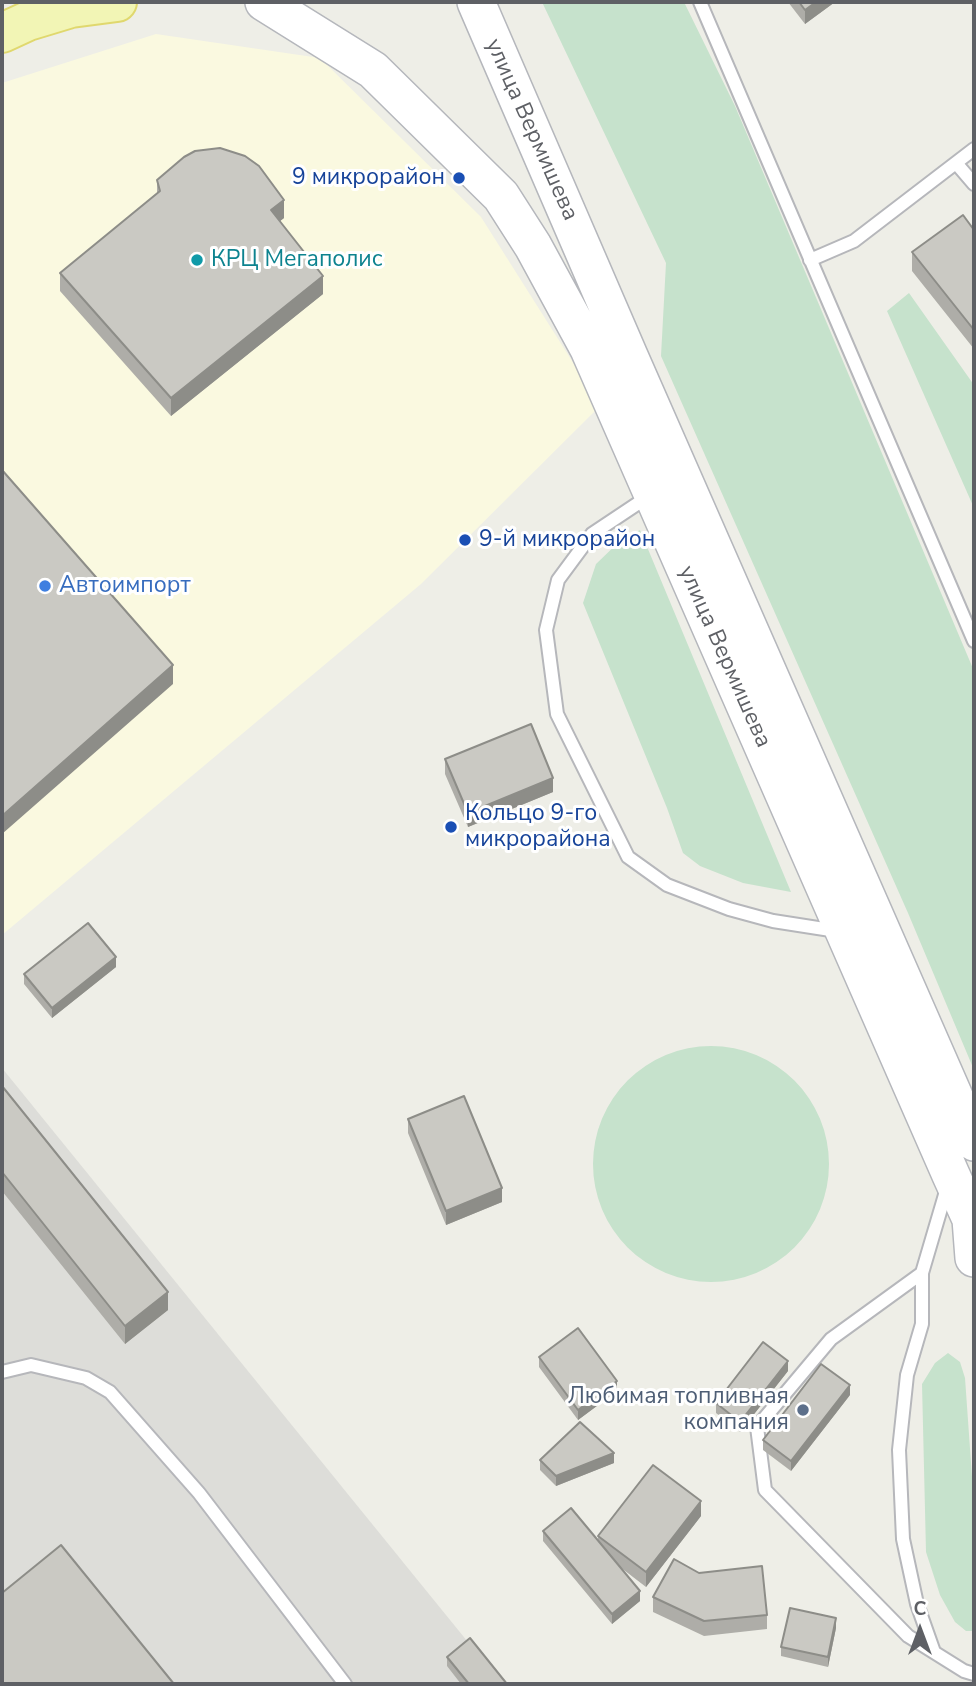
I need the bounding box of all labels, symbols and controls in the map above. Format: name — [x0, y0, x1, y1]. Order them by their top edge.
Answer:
street label: улица Вермишева — [479, 35, 583, 225]
place label: 9 микрорайон — [292, 164, 445, 192]
marker: 9 микрорайон — [451, 170, 467, 186]
place label: КРЦ Мегаполис — [211, 246, 383, 274]
marker: КРЦ Мегаполис — [189, 252, 205, 268]
place label: 9-й микрорайон — [479, 526, 655, 554]
marker: 9-й микрорайон — [457, 532, 473, 548]
street label: улица Вермишева — [672, 562, 776, 752]
place label: Автоимпорт — [59, 572, 191, 600]
marker: Автоимпорт — [37, 578, 53, 594]
place label: Кольцо 9-го микрорайона — [465, 800, 611, 854]
marker: Кольцо 9-го микрорайона — [443, 819, 459, 835]
place label: Любимая топливная компания — [568, 1383, 789, 1437]
marker: Любимая топливная компания — [795, 1402, 811, 1418]
north arrow — [885, 1595, 955, 1665]
text: С — [914, 1596, 926, 1622]

